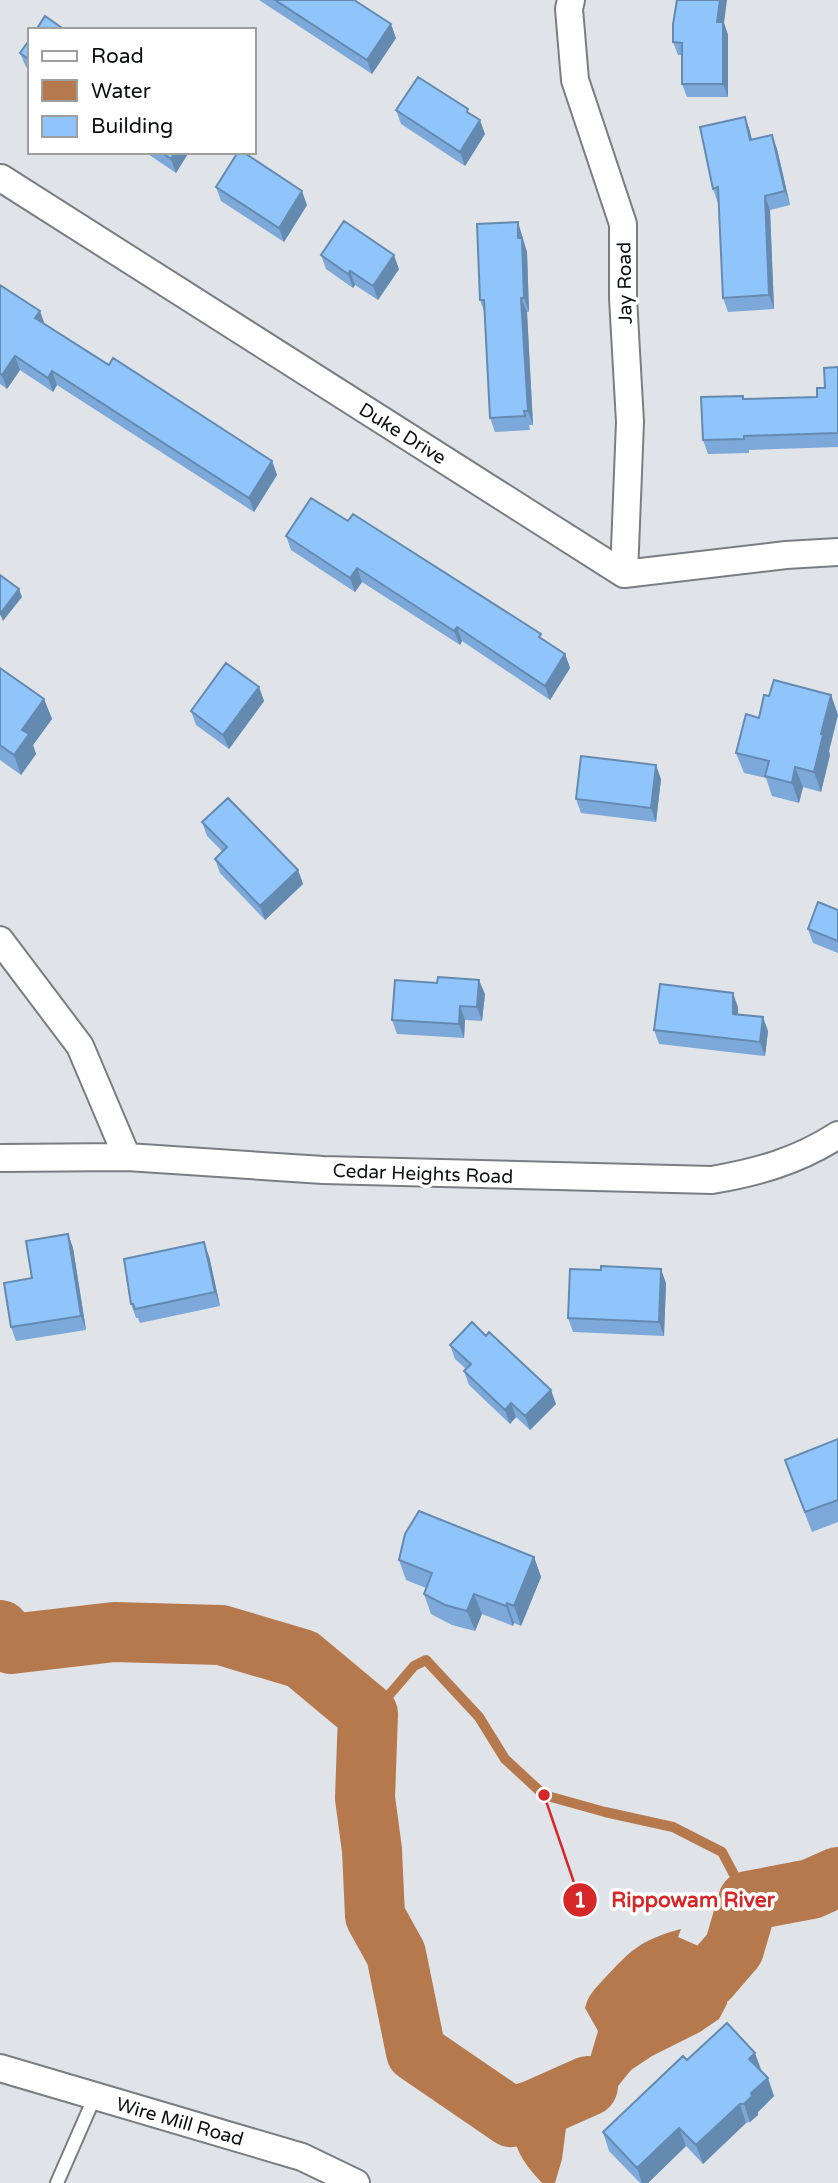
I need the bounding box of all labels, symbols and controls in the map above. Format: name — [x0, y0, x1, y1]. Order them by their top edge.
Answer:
legend — [28, 28, 256, 154]
text: Road — [91, 44, 144, 69]
text: Water — [91, 79, 151, 104]
text: Building — [91, 114, 173, 139]
street label: Jay Road — [613, 242, 637, 324]
street label: Duke Drive — [355, 398, 450, 469]
street label: Cedar Heights Road — [332, 1160, 514, 1188]
callout: Rippowam River — [562, 1879, 789, 1921]
text: 1 — [573, 1888, 587, 1913]
text: Rippowam River — [611, 1888, 776, 1913]
street label: Wire Mill Road — [113, 2093, 246, 2151]

